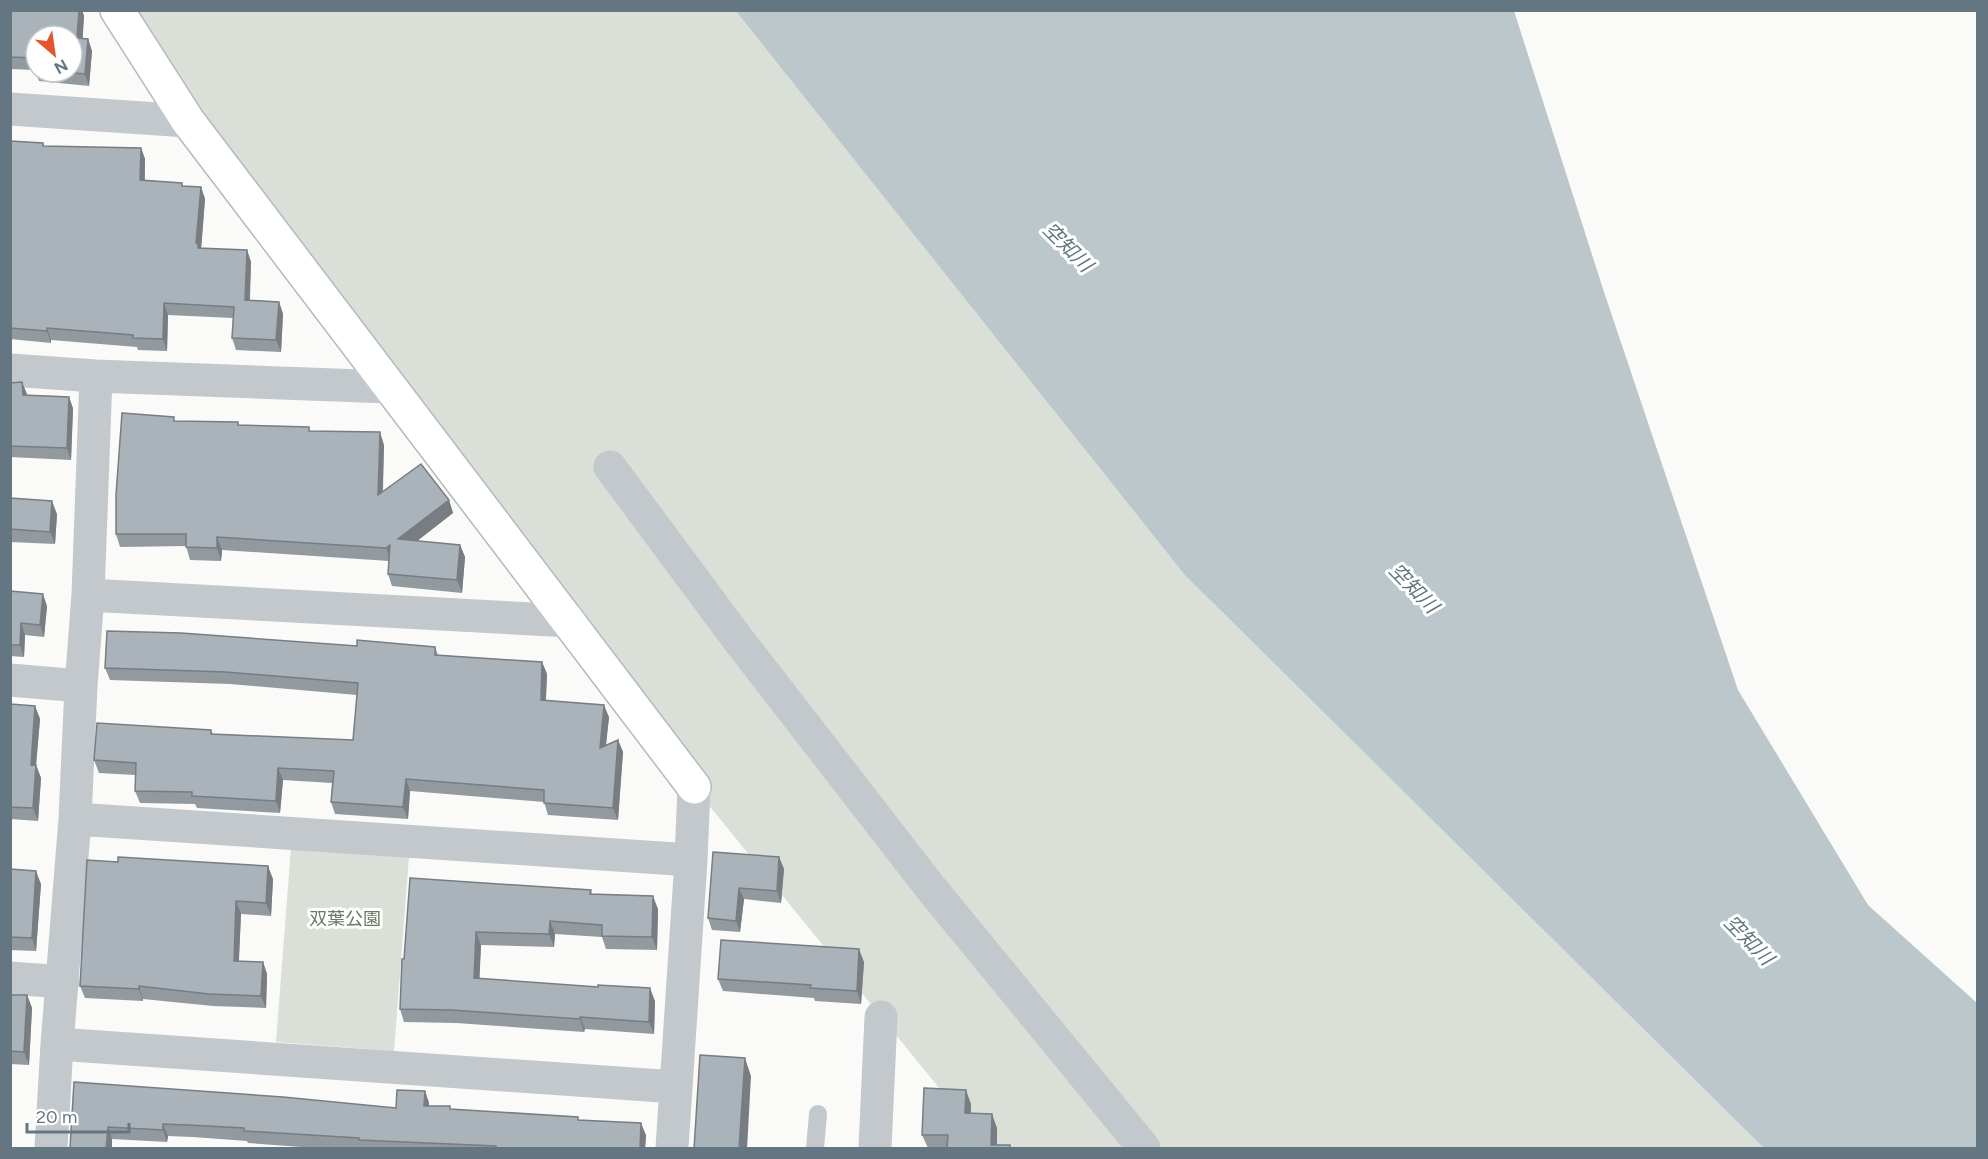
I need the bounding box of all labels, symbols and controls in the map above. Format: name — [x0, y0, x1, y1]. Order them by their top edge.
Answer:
north arrow — [24, 24, 84, 84]
text: N — [51, 55, 71, 78]
water label: 空知川 — [1038, 217, 1099, 278]
water label: 空知川 — [1385, 558, 1445, 619]
park label: 双葉公園 — [309, 908, 381, 930]
water label: 空知川 — [1720, 910, 1780, 971]
scale bar — [27, 1096, 129, 1134]
text: 20 m — [36, 1106, 77, 1128]

